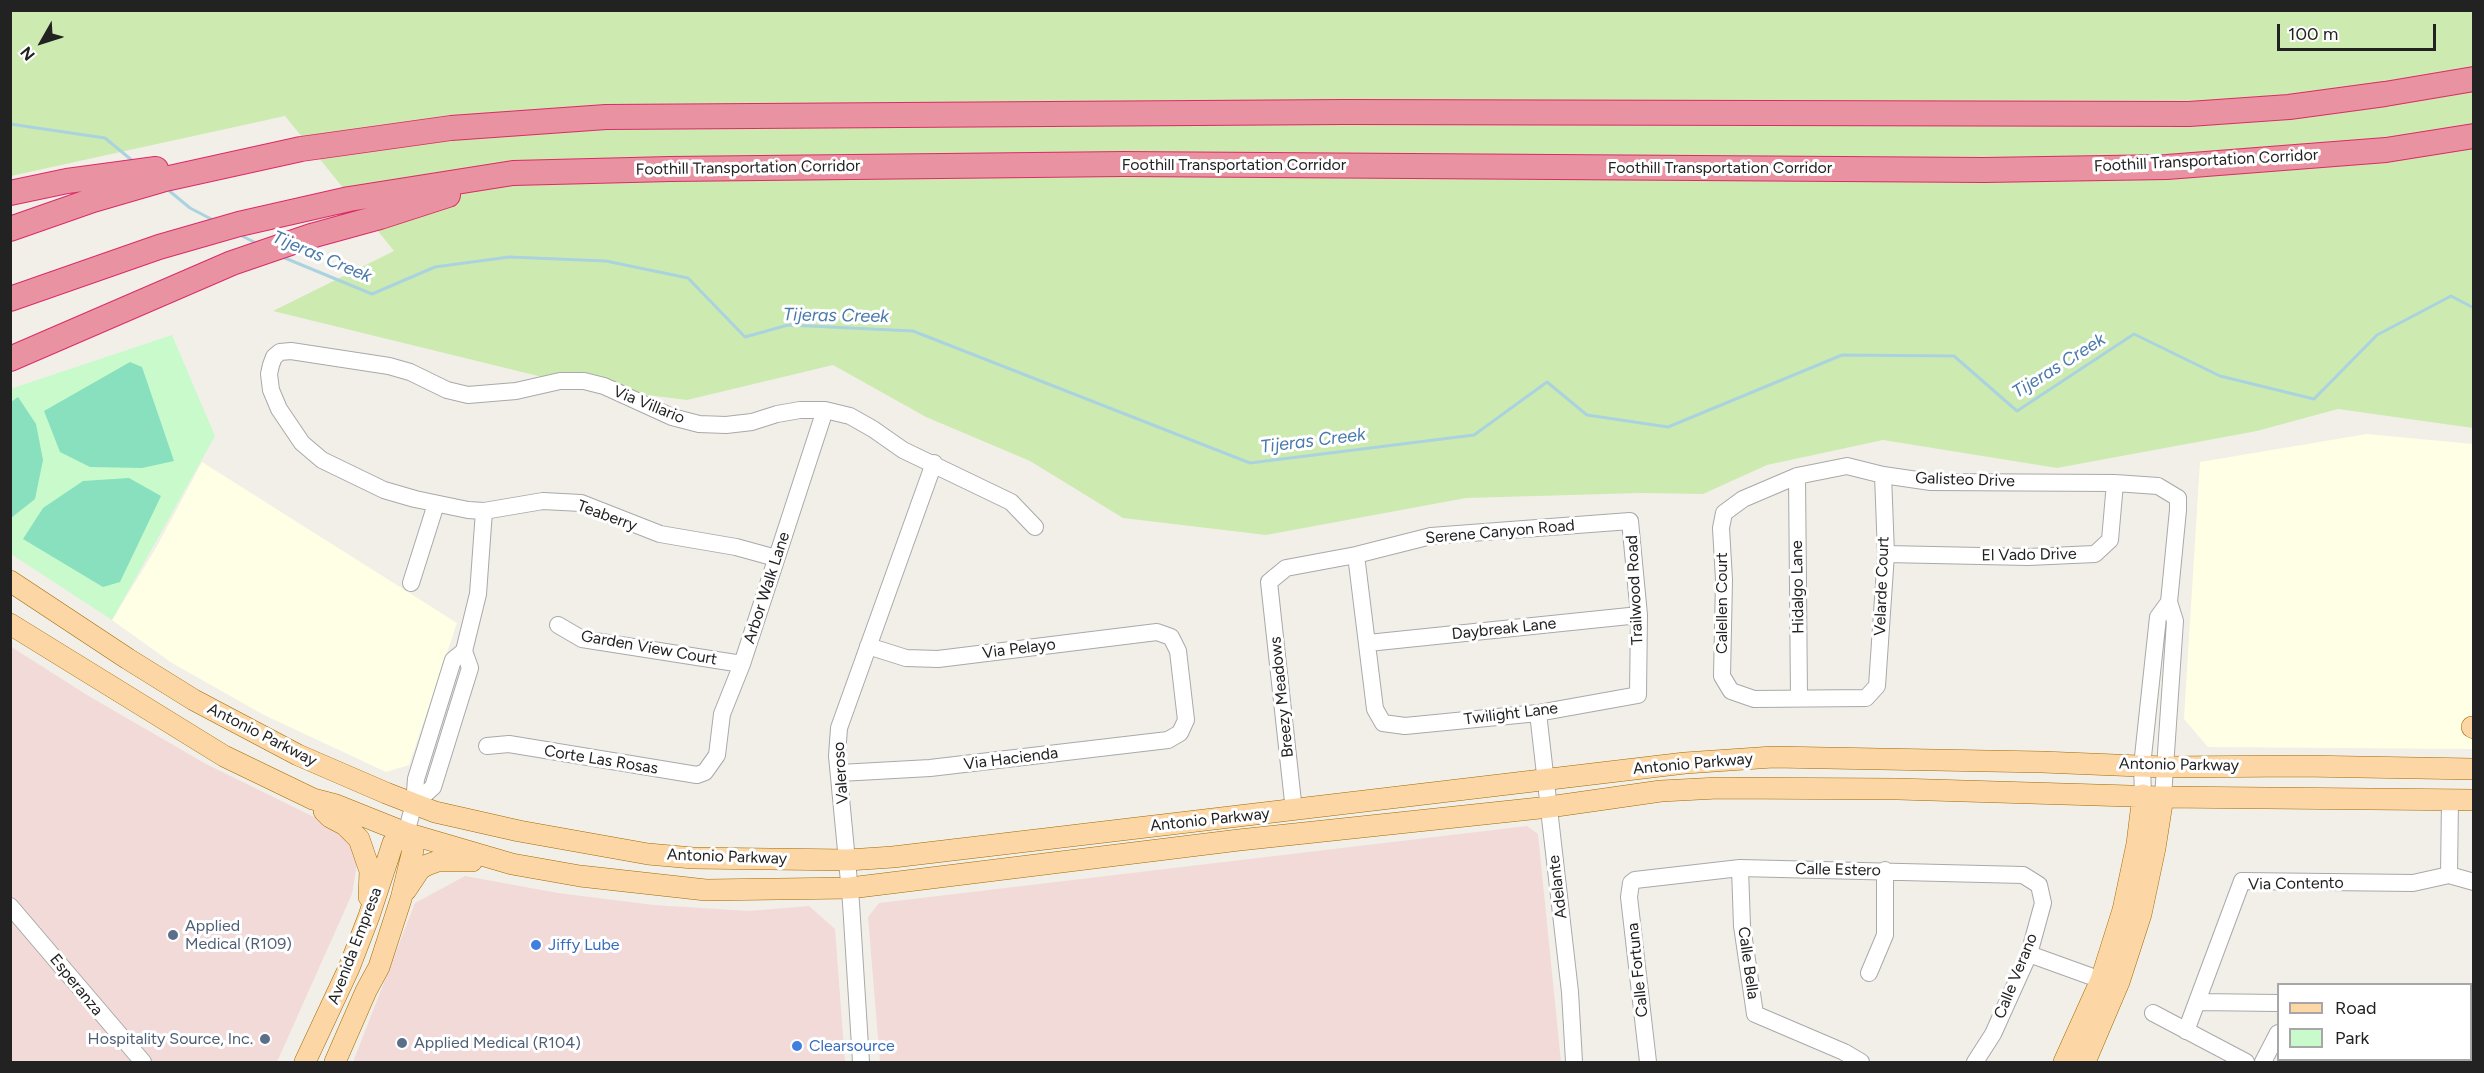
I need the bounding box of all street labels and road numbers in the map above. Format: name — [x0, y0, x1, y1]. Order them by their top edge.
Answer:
street label: Foothill Transportation Corridor — [2093, 146, 2319, 176]
street label: Foothill Transportation Corridor — [1122, 155, 1346, 175]
street label: Foothill Transportation Corridor — [636, 156, 860, 180]
street label: Foothill Transportation Corridor — [1608, 158, 1832, 178]
street label: Via Villario — [610, 382, 688, 428]
street label: Galisteo Drive — [1915, 469, 2015, 491]
street label: Teaberry — [575, 496, 639, 536]
street label: Serene Canyon Road — [1424, 516, 1576, 548]
street label: Arbor Walk Lane — [740, 530, 794, 646]
street label: Trailwood Road — [1623, 535, 1647, 645]
street label: Velarde Court — [1871, 536, 1893, 636]
street label: Hidalgo Lane — [1788, 540, 1808, 634]
street label: El Vado Drive — [1981, 545, 2077, 565]
street label: Calellen Court — [1712, 552, 1732, 654]
street label: Daybreak Lane — [1451, 614, 1557, 644]
street label: Garden View Court — [580, 627, 718, 669]
street label: Via Pelayo — [981, 635, 1057, 663]
street label: Breezy Meadows — [1266, 635, 1298, 759]
street label: Antonio Parkway — [204, 699, 320, 771]
street label: Twilight Lane — [1463, 699, 1559, 729]
street label: Valeroso — [829, 741, 853, 805]
street label: Corte Las Rosas — [543, 742, 659, 778]
street label: Via Hacienda — [963, 744, 1059, 774]
street label: Antonio Parkway — [1632, 749, 1754, 779]
street label: Antonio Parkway — [2119, 754, 2239, 776]
street label: Antonio Parkway — [1149, 804, 1271, 836]
street label: Antonio Parkway — [667, 845, 787, 869]
street label: Adelante — [1545, 854, 1571, 920]
street label: Calle Estero — [1795, 860, 1881, 880]
street label: Via Contento — [2248, 874, 2344, 894]
street label: Avenida Empresa — [324, 885, 386, 1007]
street label: Calle Fortuna — [1623, 922, 1653, 1018]
street label: Calle Bella — [1733, 925, 1763, 1001]
street label: Calle Verano — [1990, 931, 2042, 1021]
street label: Esperanza — [45, 950, 107, 1020]

